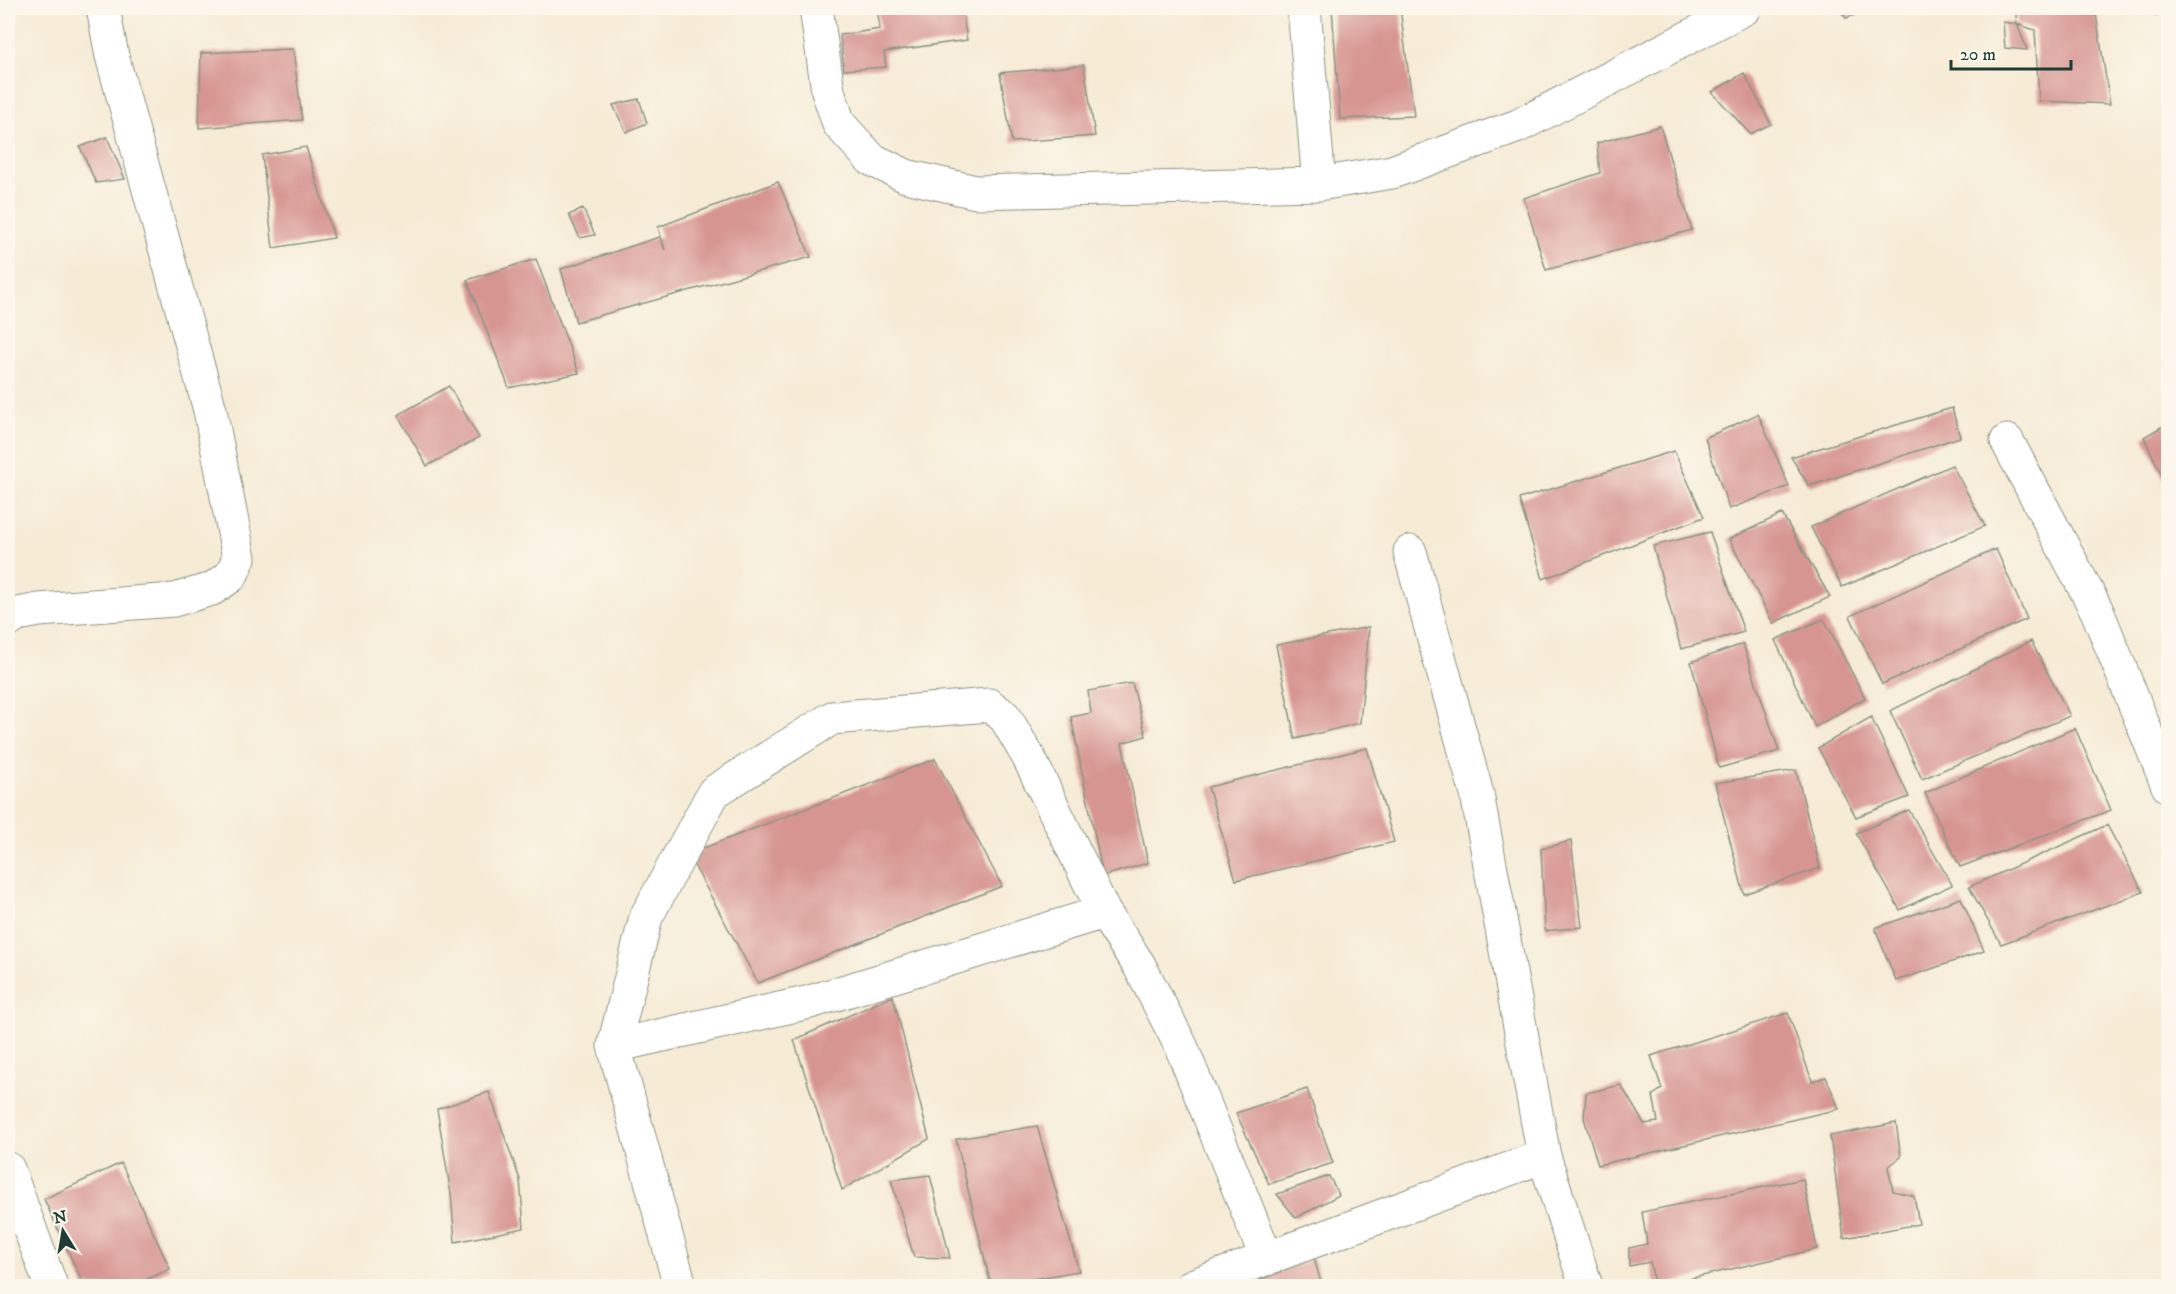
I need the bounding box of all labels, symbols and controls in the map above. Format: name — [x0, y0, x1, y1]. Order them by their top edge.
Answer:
scale bar — [1951, 33, 2071, 71]
text: 20 m — [1960, 44, 1996, 66]
north arrow — [33, 1201, 93, 1261]
text: N — [52, 1206, 69, 1228]

